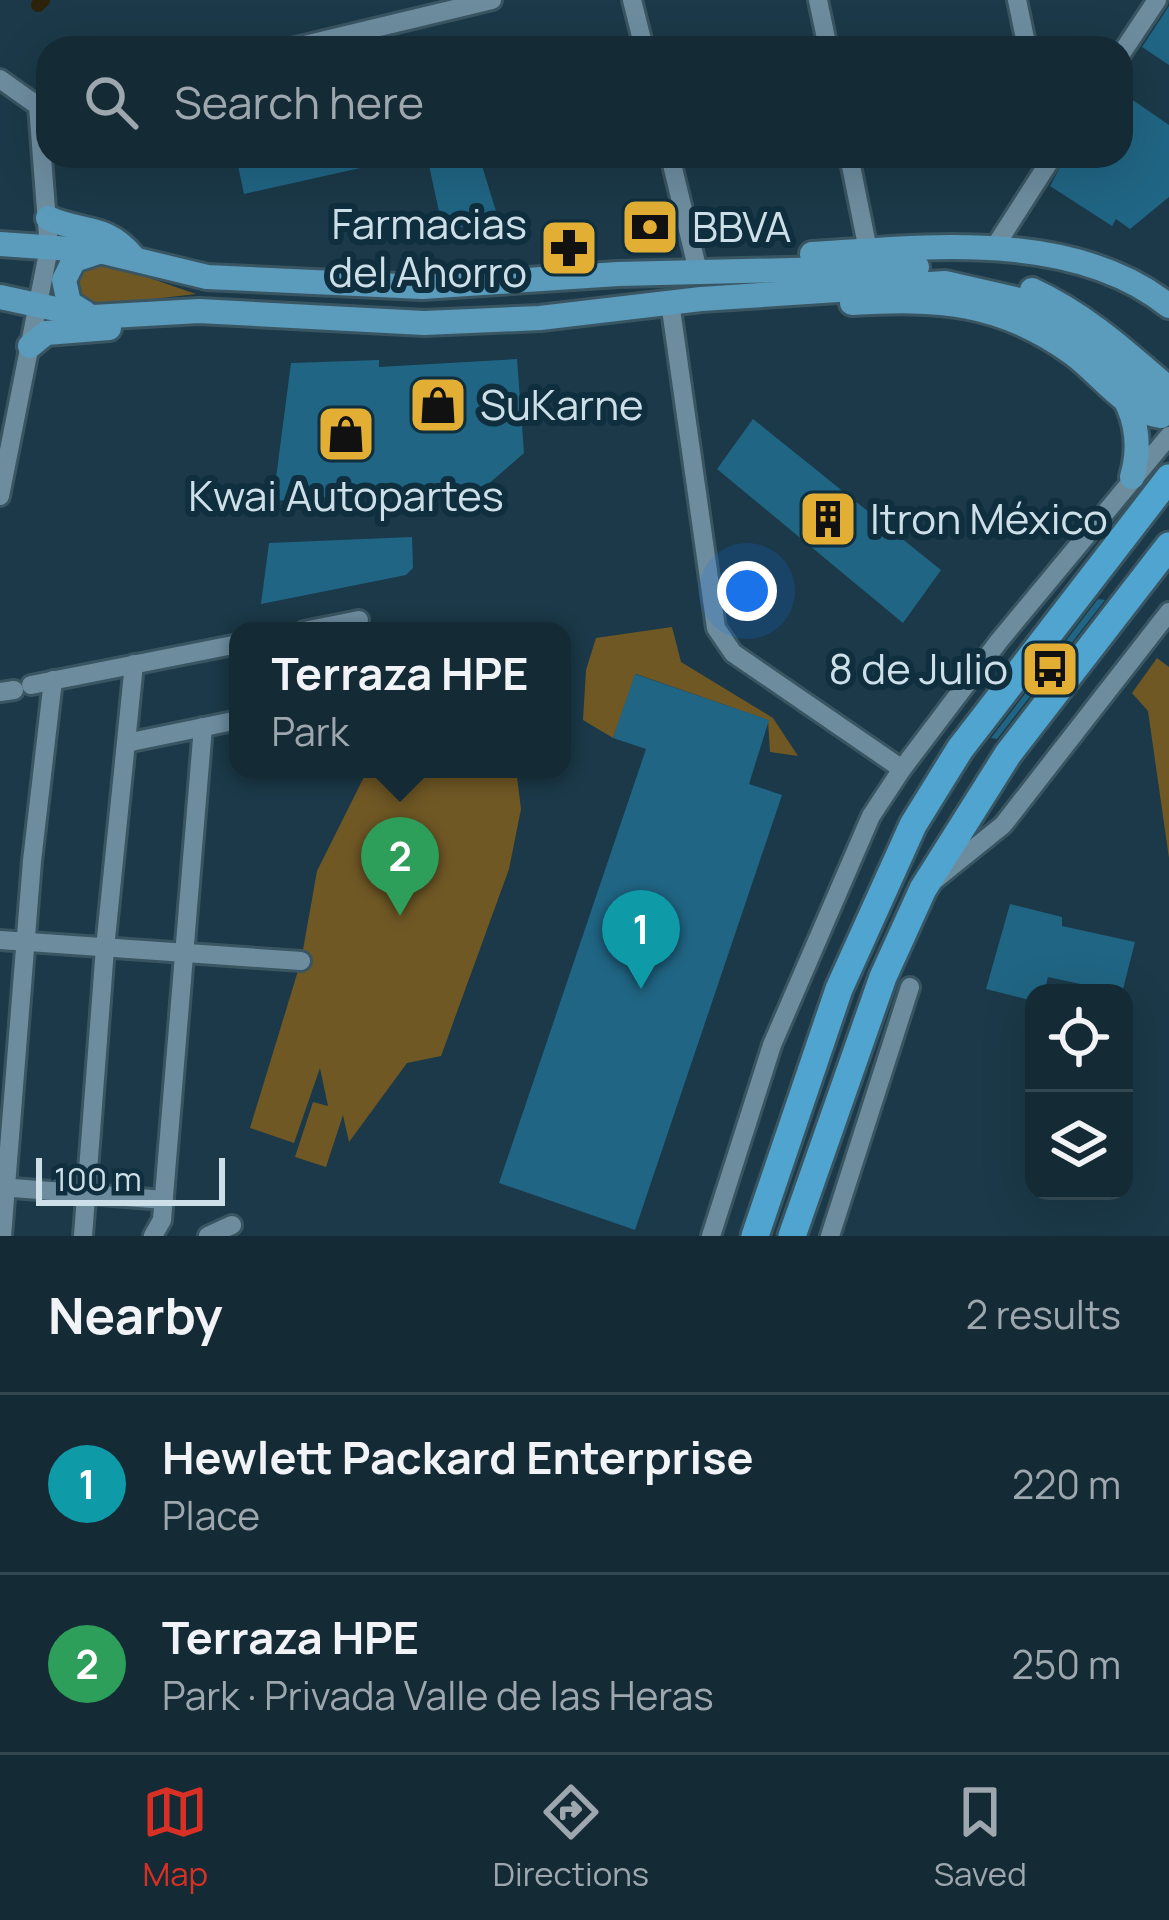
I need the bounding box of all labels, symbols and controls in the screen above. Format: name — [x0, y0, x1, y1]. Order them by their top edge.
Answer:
search box — [36, 36, 1133, 168]
icon: search — [78, 69, 144, 135]
text: Search here — [174, 71, 424, 133]
place label: Farmacias del Ahorro — [328, 194, 527, 300]
bank icon: BBVA — [619, 196, 681, 258]
place label: BBVA — [692, 197, 791, 255]
pharmacy icon: Farmacias del Ahorro — [538, 217, 600, 279]
shop icon: SuKarne — [407, 374, 469, 436]
place label: SuKarne — [480, 375, 644, 433]
shop icon: Kwai Autopartes — [315, 403, 377, 465]
place label: Kwai Autopartes — [188, 466, 504, 524]
building icon: Itron México — [797, 488, 859, 550]
place label: Itron México — [870, 489, 1108, 547]
your location — [717, 561, 777, 621]
popup — [229, 622, 571, 778]
bus stop icon: 8 de Julio — [1019, 638, 1081, 700]
place label: 8 de Julio — [829, 639, 1008, 697]
text: Terraza HPE — [271, 642, 529, 704]
text: Park — [271, 704, 349, 758]
pin: 2 — [361, 817, 439, 916]
pin: 1 — [602, 890, 680, 989]
map controls — [1025, 984, 1133, 1200]
button: locate — [1025, 984, 1133, 1092]
button: layers — [1025, 1092, 1133, 1200]
scale bar — [36, 1152, 225, 1205]
text: 100 m — [54, 1156, 142, 1201]
text: Nearby — [48, 1280, 223, 1349]
text: 2 results — [966, 1287, 1121, 1341]
text: Hewlett Packard Enterprise — [162, 1426, 754, 1488]
text: 1 — [78, 1457, 96, 1511]
text: 220 m — [1012, 1457, 1121, 1511]
text: Place — [162, 1488, 260, 1542]
text: Terraza HPE — [162, 1606, 419, 1668]
text: 2 — [75, 1637, 99, 1691]
text: 250 m — [1012, 1637, 1121, 1691]
text: Park · Privada Valle de las Heras — [162, 1668, 714, 1722]
tab: Map — [142, 1779, 208, 1896]
tab: Directions — [493, 1779, 649, 1896]
tab: Saved — [934, 1779, 1027, 1896]

